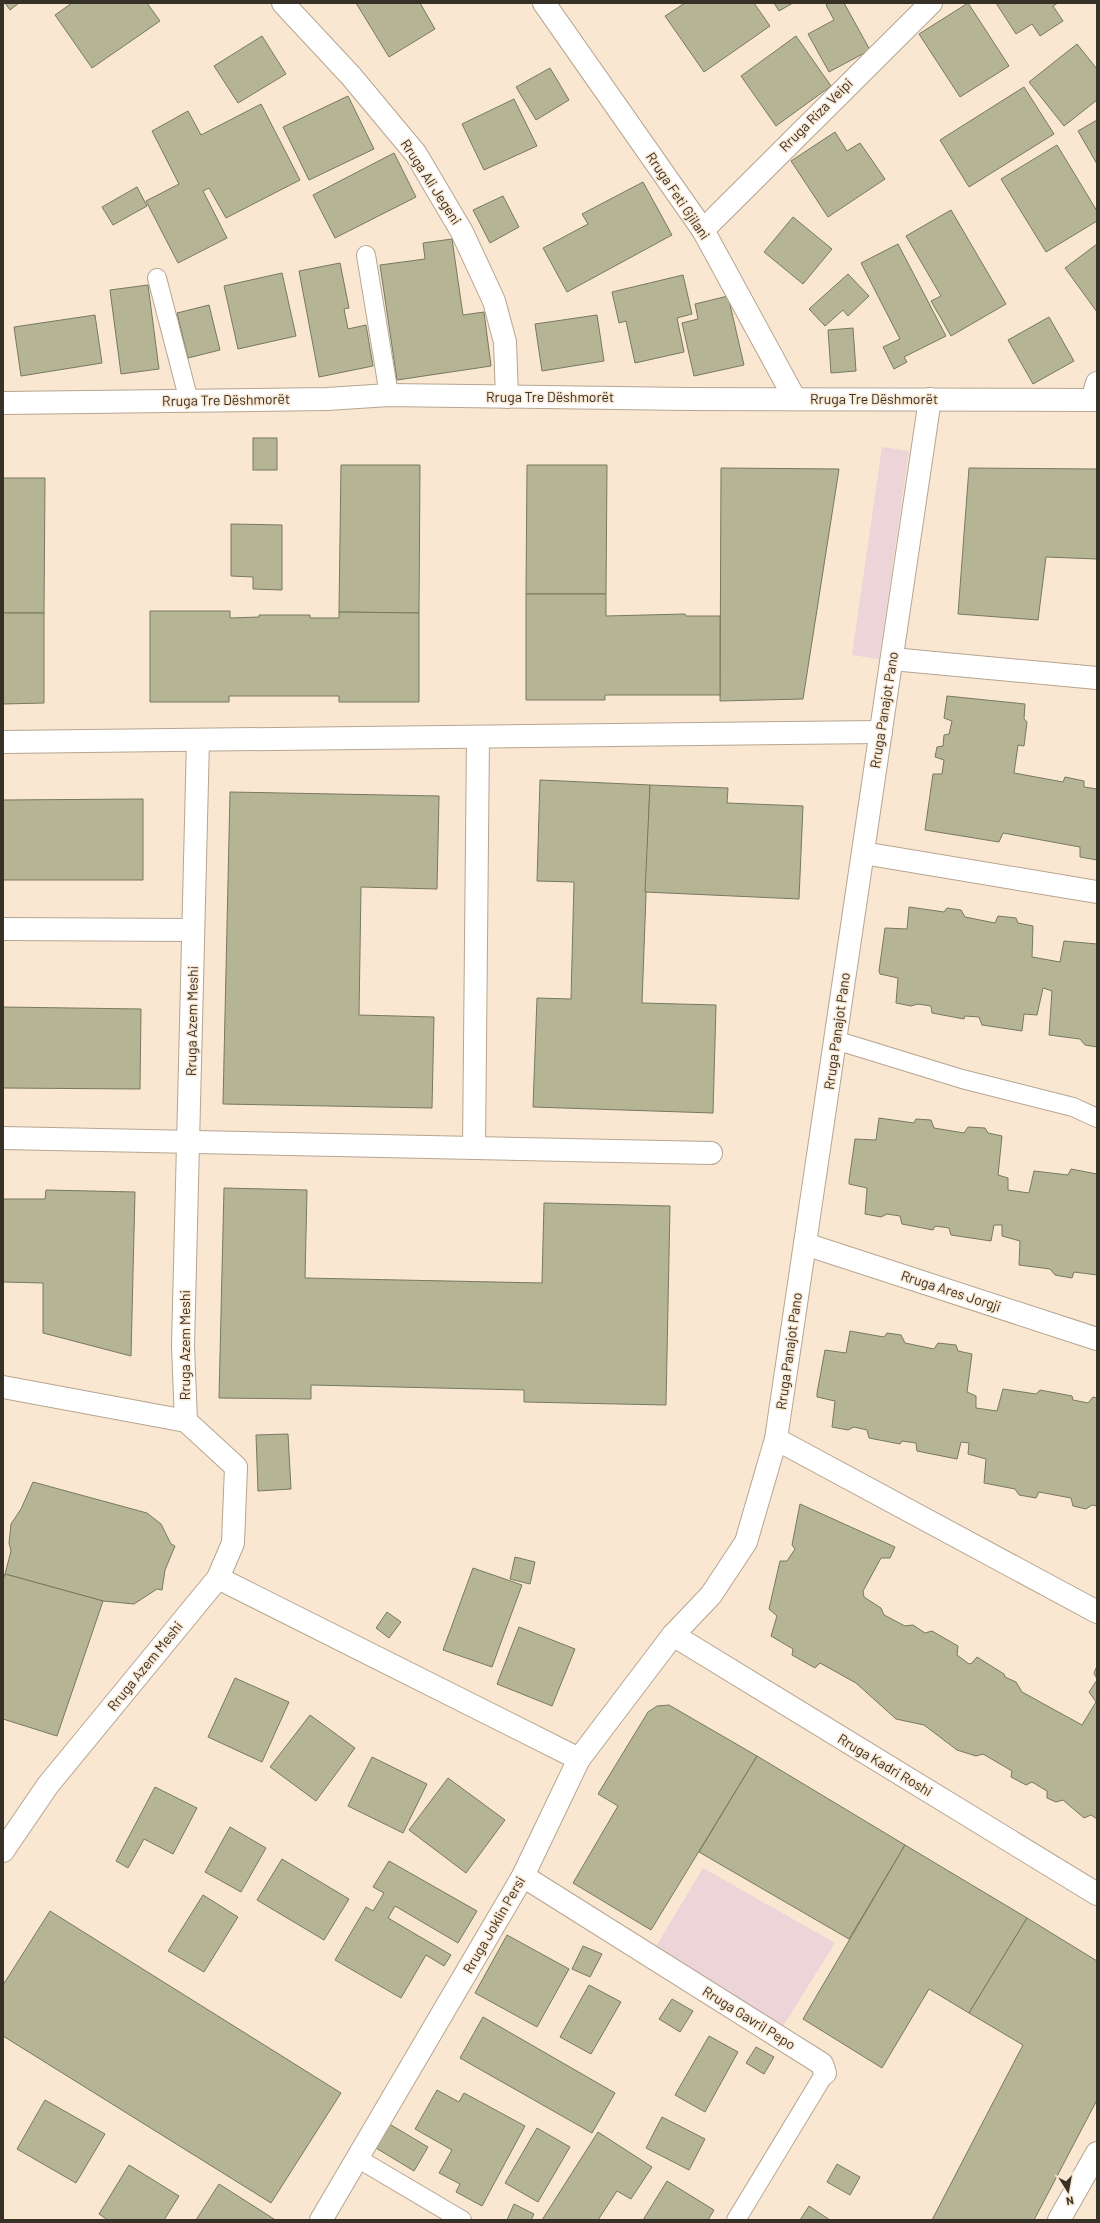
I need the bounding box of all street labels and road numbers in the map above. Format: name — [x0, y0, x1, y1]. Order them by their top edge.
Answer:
street label: Rruga Riza Veipi — [775, 74, 856, 155]
street label: Rruga Ali Jegeni — [398, 136, 465, 228]
street label: Rruga Feti Gjilani — [643, 149, 714, 243]
street label: Rruga Tre Dëshmorët — [486, 388, 614, 405]
street label: Rruga Tre Dëshmorët — [162, 390, 290, 409]
street label: Rruga Tre Dëshmorët — [810, 390, 938, 407]
street label: Rruga Panajot Pano — [866, 650, 901, 770]
street label: Rruga Azem Meshi — [182, 966, 201, 1076]
street label: Rruga Panajot Pano — [820, 971, 853, 1091]
street label: Rruga Ares Jorgji — [899, 1266, 1003, 1315]
street label: Rruga Azem Meshi — [176, 1290, 193, 1400]
street label: Rruga Panajot Pano — [772, 1291, 805, 1411]
street label: Rruga Azem Meshi — [103, 1617, 186, 1714]
street label: Rruga Kadri Roshi — [835, 1730, 936, 1800]
street label: Rruga Joklin Persi — [459, 1873, 528, 1976]
street label: Rruga Gavril Pepo — [700, 1982, 799, 2053]

